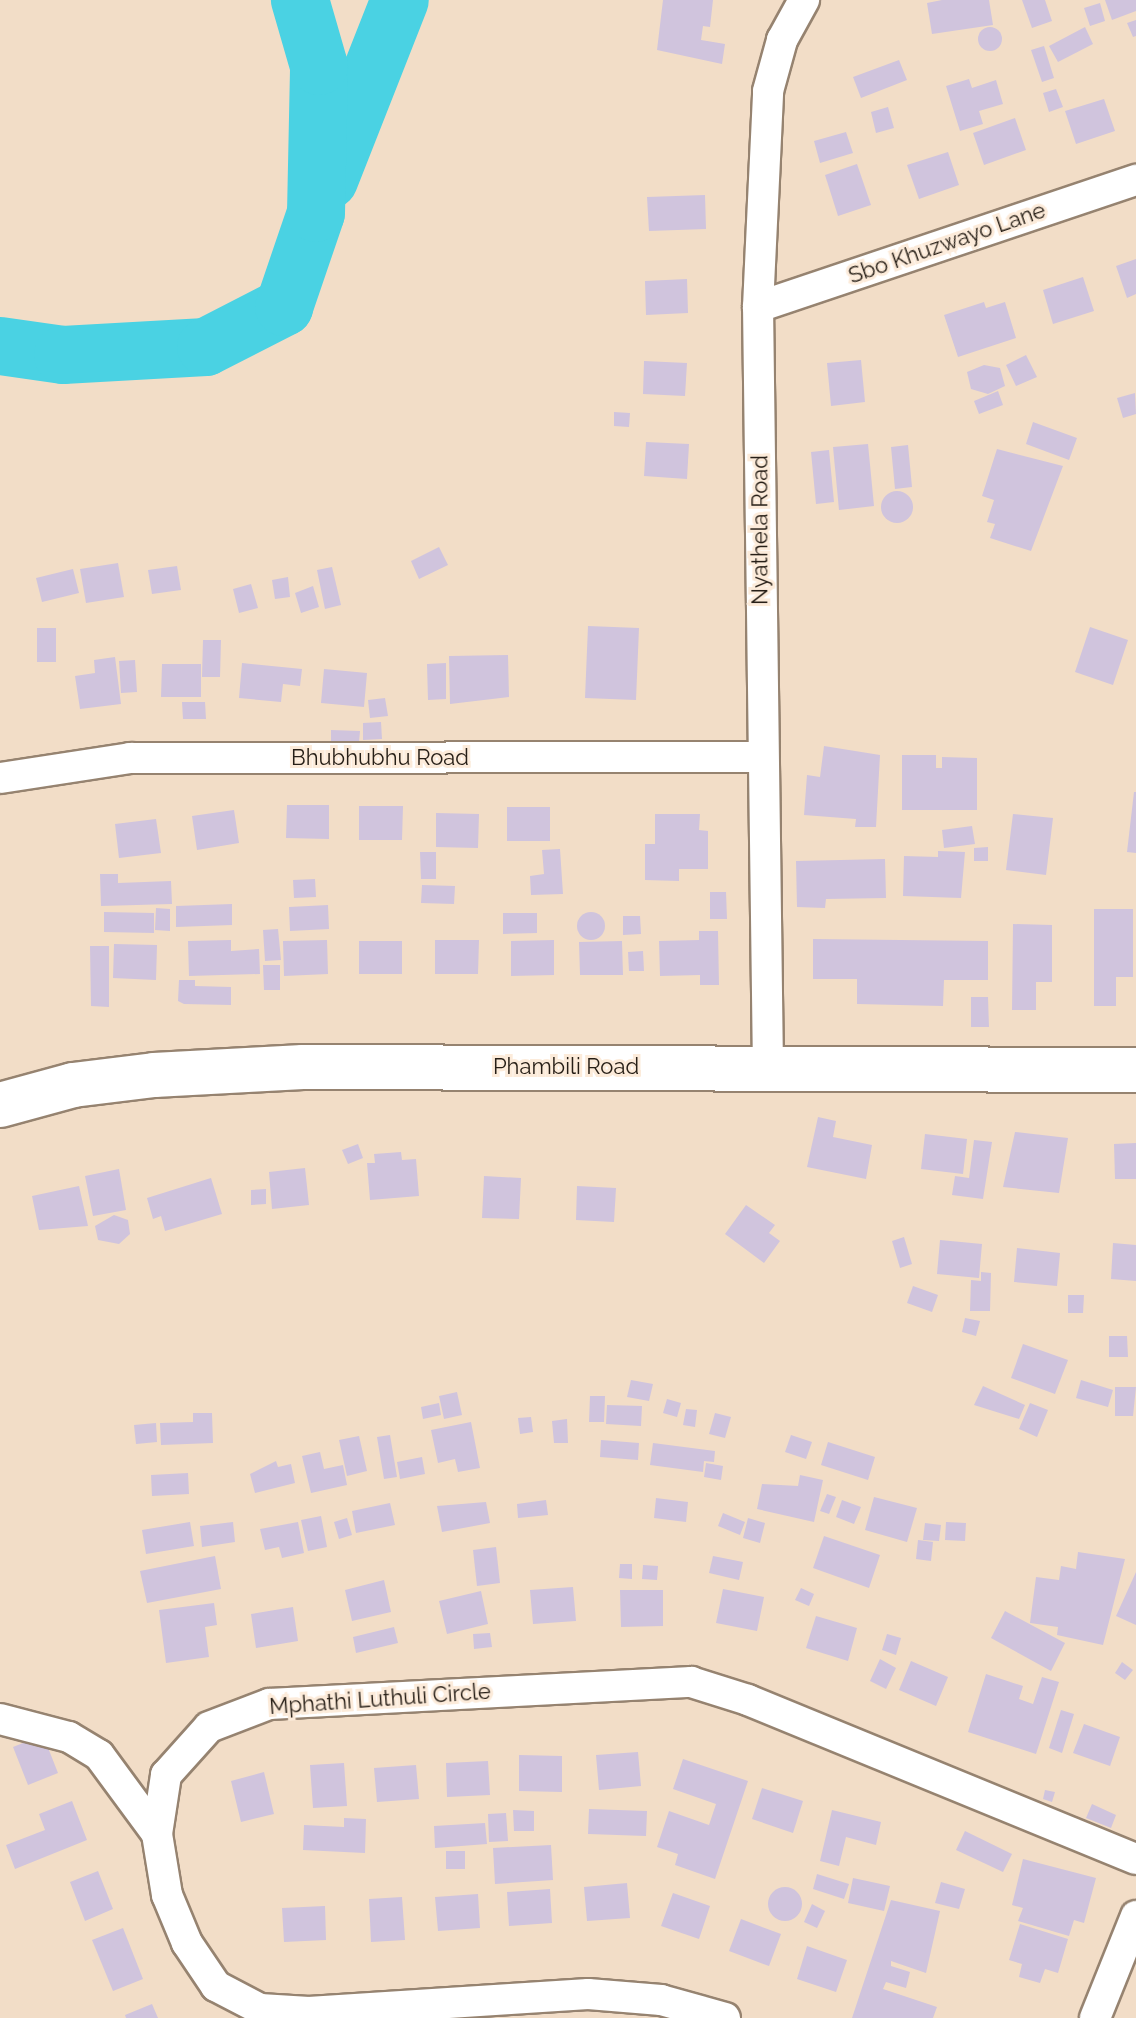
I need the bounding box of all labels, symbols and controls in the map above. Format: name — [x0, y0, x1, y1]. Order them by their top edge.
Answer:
street label: Sbo Khuzwayo Lane — [845, 197, 1049, 289]
street label: Nyathela Road — [747, 455, 773, 605]
street label: Bhubhubhu Road — [291, 745, 469, 771]
street label: Phambili Road — [493, 1054, 639, 1080]
street label: Mphathi Luthuli Circle — [268, 1678, 492, 1720]

